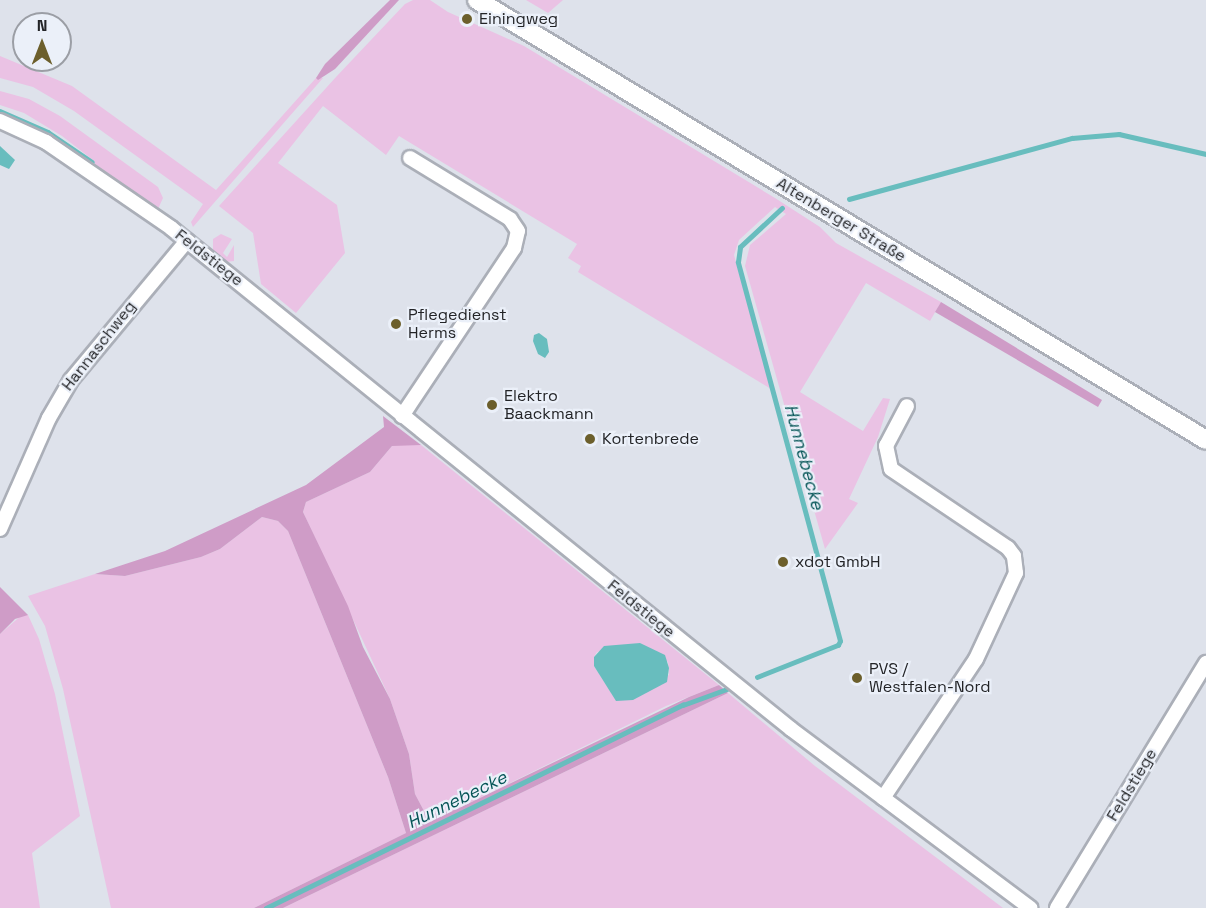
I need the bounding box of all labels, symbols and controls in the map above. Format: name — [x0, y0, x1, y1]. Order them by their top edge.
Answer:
place label: Einingweg — [479, 9, 558, 29]
north arrow — [12, 12, 72, 72]
marker: Einingweg — [460, 12, 474, 26]
text: N — [37, 15, 47, 36]
street label: Altenberger Straße — [773, 174, 909, 266]
street label: Feldstiege — [171, 226, 247, 290]
street label: Hannaschweg — [58, 297, 140, 395]
place label: Pflegedienst Herms — [408, 305, 507, 343]
marker: Pflegedienst Herms — [389, 317, 403, 331]
place label: Elektro Baackmann — [504, 386, 594, 424]
marker: Elektro Baackmann — [485, 398, 499, 412]
water label: Hunnebecke — [780, 402, 828, 512]
place label: Kortenbrede — [602, 429, 699, 449]
marker: Kortenbrede — [583, 432, 597, 446]
place label: xdot GmbH — [795, 552, 880, 572]
marker: xdot GmbH — [776, 555, 790, 569]
street label: Feldstiege — [603, 576, 679, 642]
place label: PVS / Westfalen-Nord — [869, 659, 991, 697]
marker: PVS / Westfalen-Nord — [850, 671, 864, 685]
street label: Feldstiege — [1103, 745, 1161, 825]
water label: Hunnebecke — [404, 767, 510, 833]

